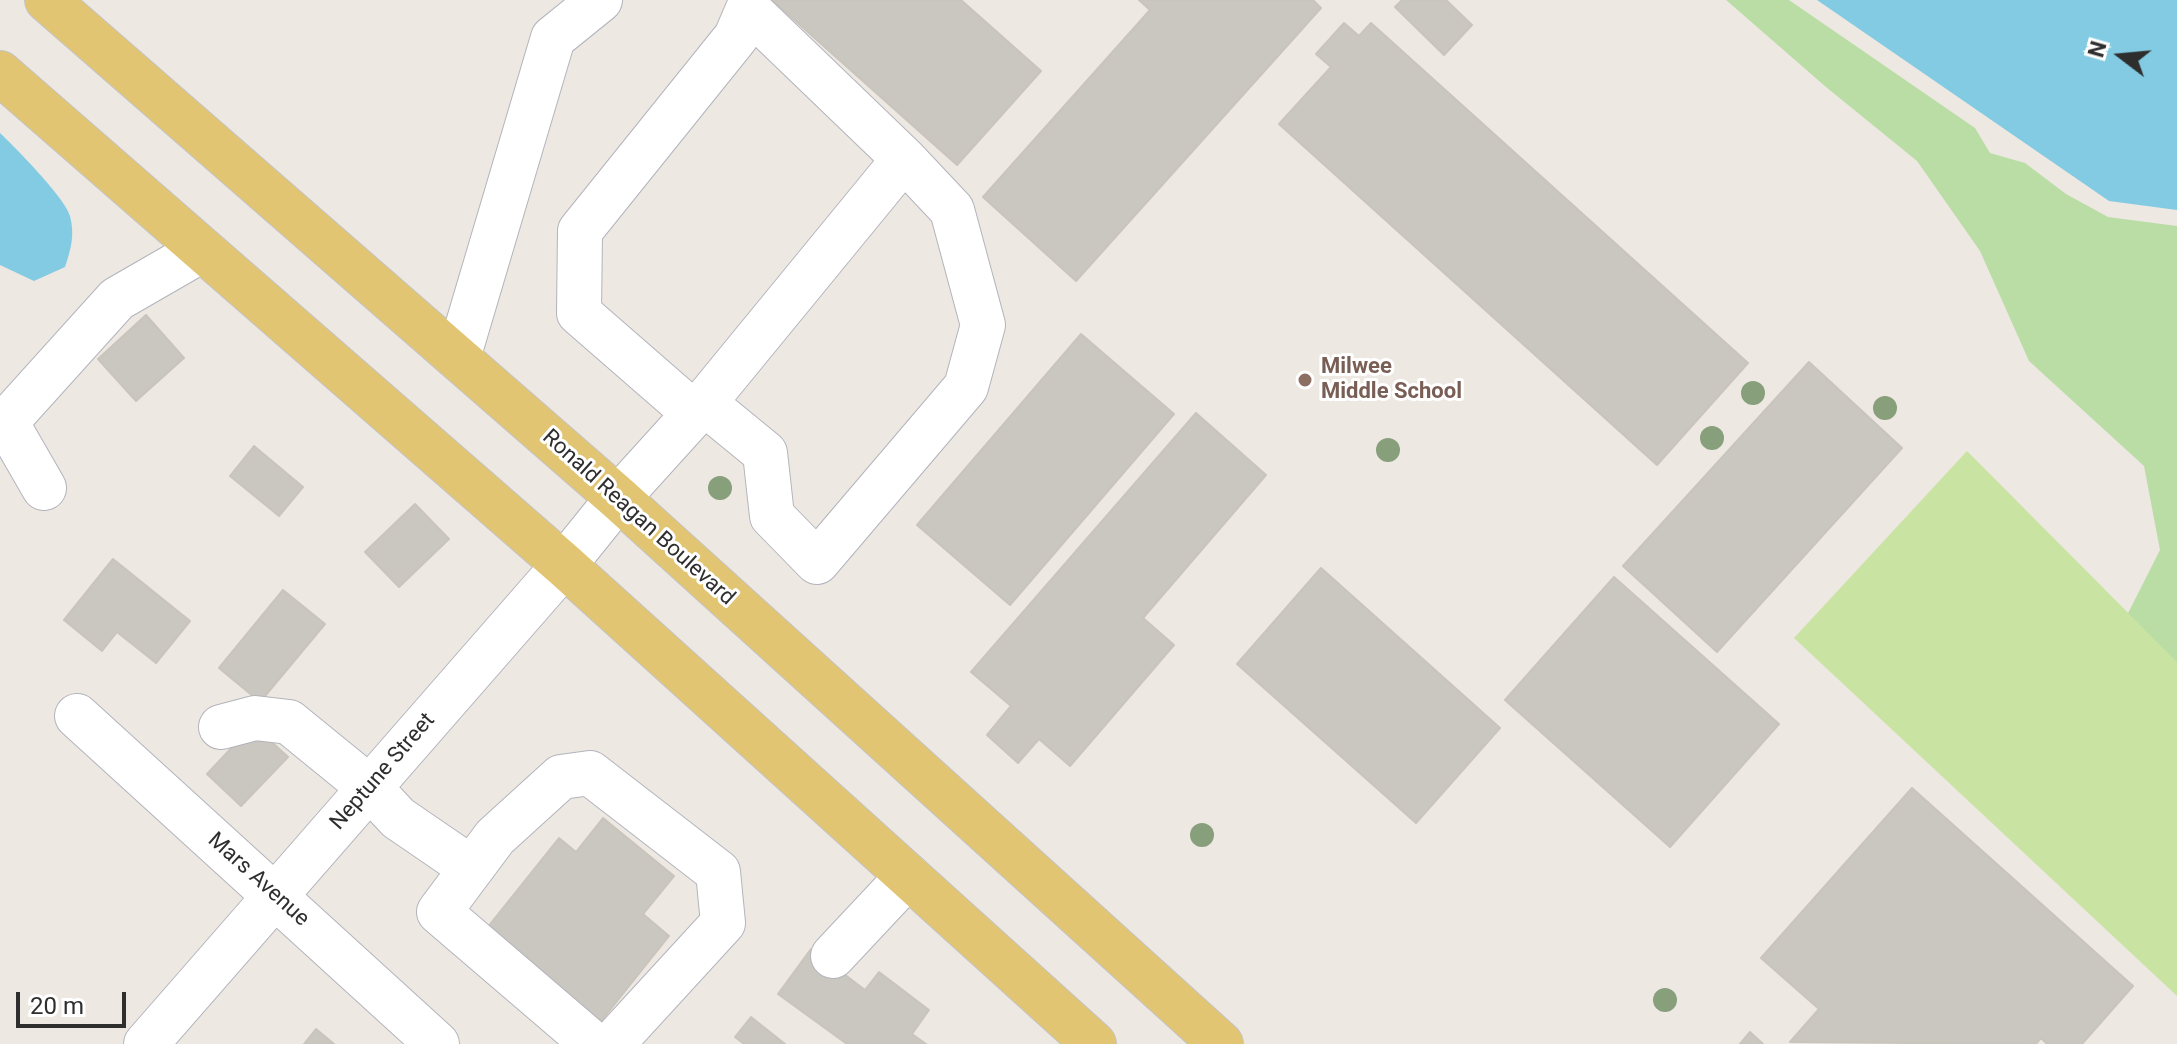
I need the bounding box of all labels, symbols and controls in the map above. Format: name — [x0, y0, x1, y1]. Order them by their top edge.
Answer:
north arrow — [2081, 16, 2161, 96]
text: N — [2083, 38, 2112, 60]
place label: Milwee Middle School — [1321, 354, 1462, 406]
marker: Milwee Middle School — [1296, 371, 1314, 389]
street label: Ronald Reagan Boulevard — [536, 425, 740, 611]
street label: Neptune Street — [325, 708, 441, 836]
street label: Mars Avenue — [202, 828, 314, 932]
scale bar — [20, 976, 130, 1026]
text: 20 m — [30, 992, 84, 1020]

